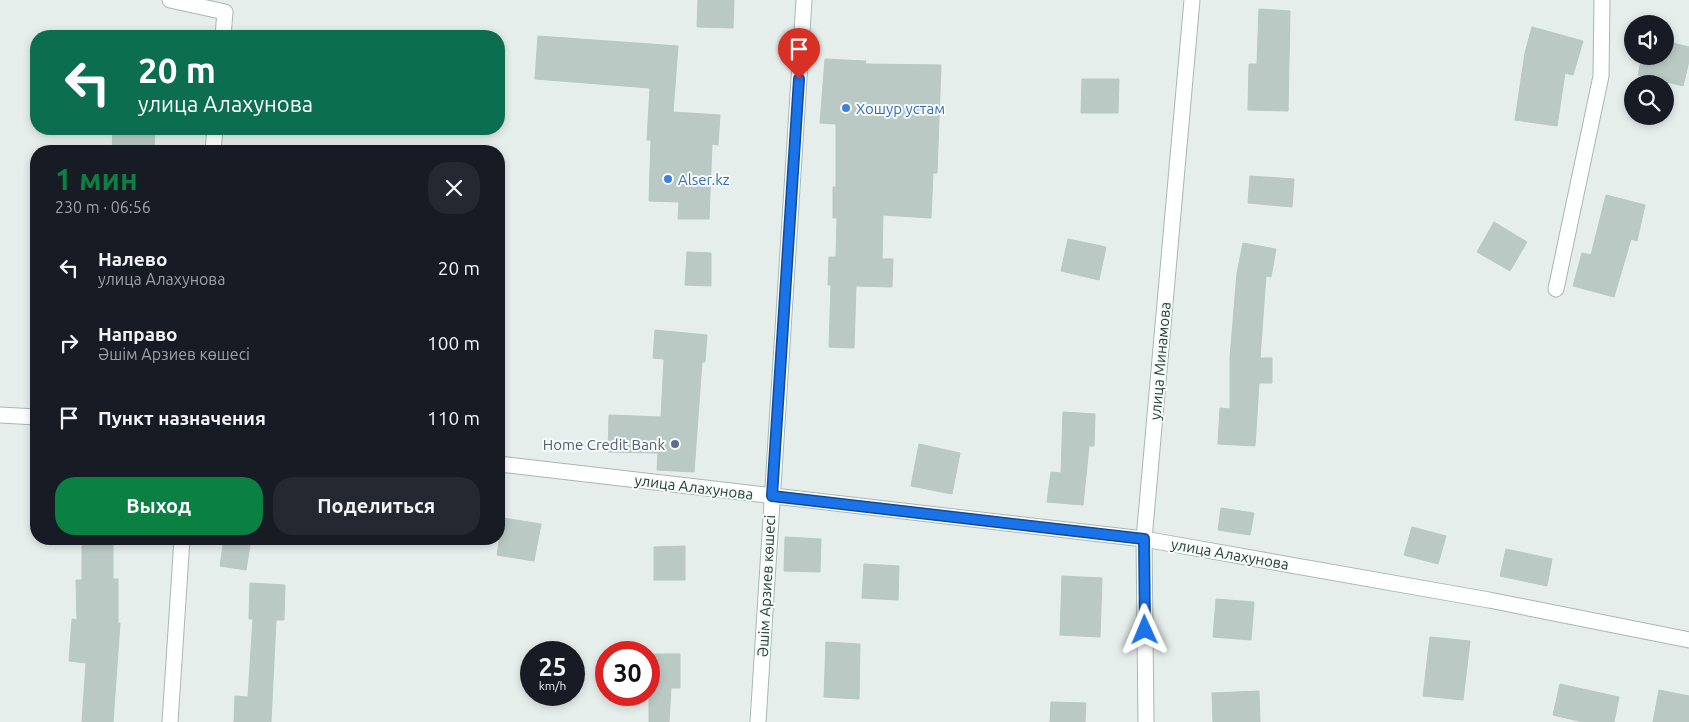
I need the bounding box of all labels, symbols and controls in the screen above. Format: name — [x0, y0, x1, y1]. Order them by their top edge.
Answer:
map controls — [1624, 15, 1674, 125]
button: sound — [1624, 15, 1674, 65]
pin — [778, 28, 820, 79]
icon: arrive — [785, 35, 813, 63]
icon: left — [55, 50, 120, 115]
text: 20 m — [138, 50, 216, 90]
button: search — [1624, 75, 1674, 125]
text: улица Алахунова — [138, 91, 313, 116]
place label: Хошур устам — [856, 100, 945, 117]
marker: Хошур устам — [840, 102, 852, 114]
text: 1 мин — [55, 162, 138, 196]
button: close — [428, 162, 480, 214]
place label: Alser.kz — [678, 171, 730, 188]
marker: Alser.kz — [662, 173, 674, 185]
text: 230 m · 06:56 — [55, 198, 151, 216]
text: Налево — [98, 248, 167, 270]
icon: left — [55, 254, 83, 282]
text: 20 m — [438, 257, 480, 279]
text: улица Алахунова — [98, 270, 225, 288]
street label: улица Минамова — [1146, 301, 1174, 421]
text: Направо — [98, 323, 178, 345]
icon: right — [55, 329, 83, 357]
text: 100 m — [427, 332, 480, 354]
text: Әшім Арзиев көшесі — [98, 345, 250, 363]
icon: arrive — [55, 404, 83, 432]
text: Пункт назначения — [98, 407, 266, 429]
text: 110 m — [427, 407, 480, 429]
place label: Home Credit Bank — [543, 436, 665, 453]
marker: Home Credit Bank — [669, 438, 681, 450]
street label: улица Алахунова — [634, 471, 754, 503]
button: Выход — [55, 477, 263, 535]
button: Поделиться — [273, 477, 480, 535]
street label: Әшім Арзиев көшесі — [754, 514, 778, 658]
street label: улица Алахунова — [1170, 535, 1290, 573]
position arrow — [1118, 603, 1170, 655]
speed limit sign: 30 — [595, 641, 660, 706]
text: 25 — [538, 653, 567, 681]
text: km/h — [539, 679, 566, 692]

